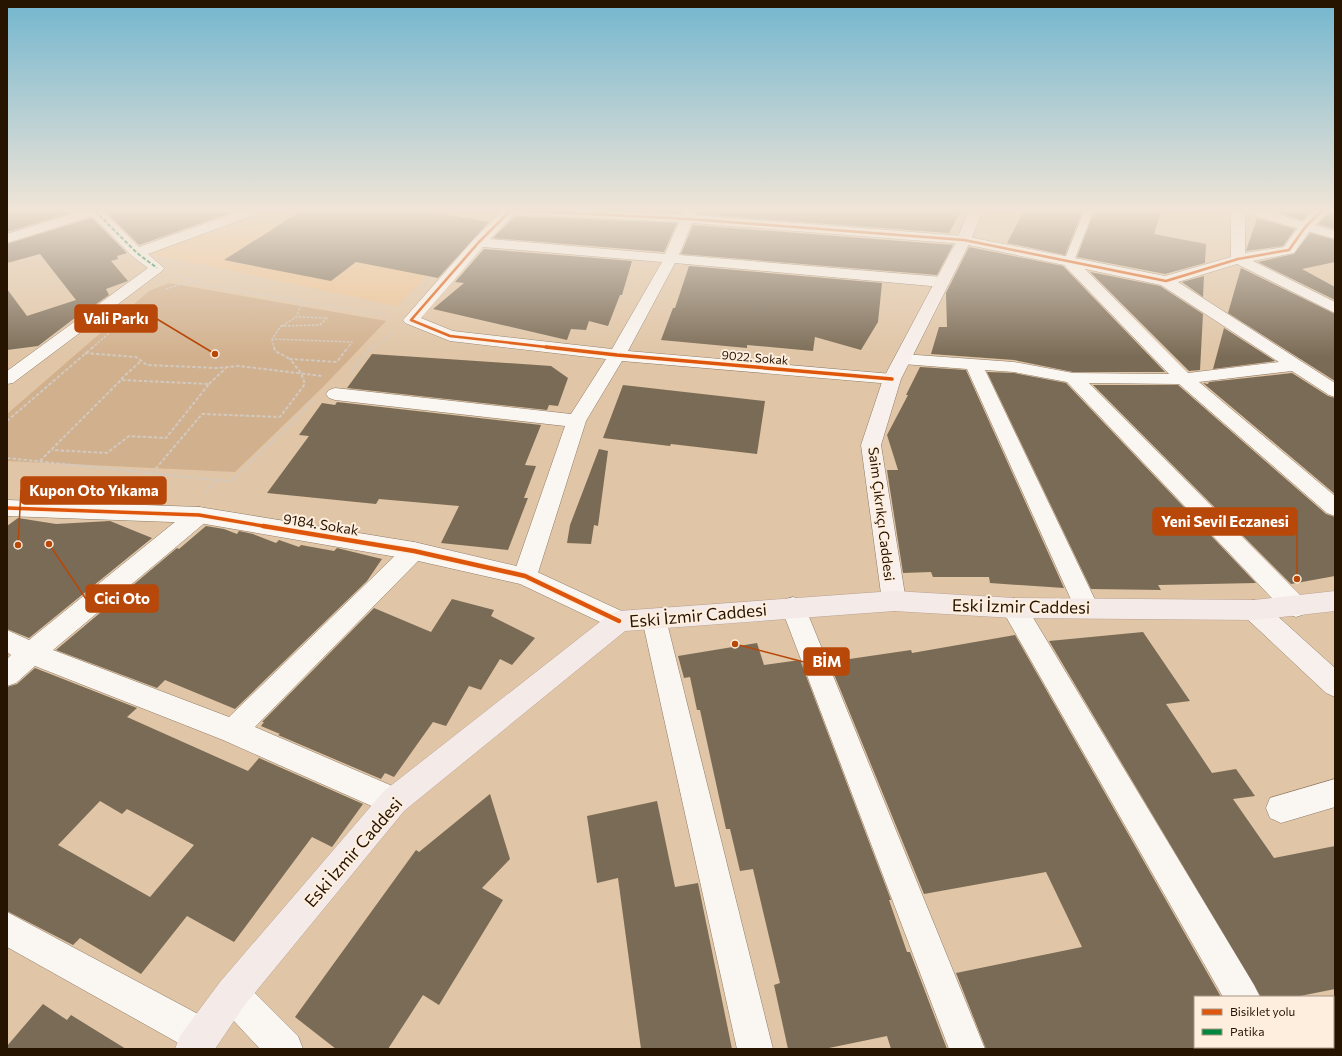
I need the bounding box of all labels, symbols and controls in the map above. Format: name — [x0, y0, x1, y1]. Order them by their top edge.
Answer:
callout: Vali Parkı — [75, 305, 157, 332]
text: Vali Parkı — [83, 309, 149, 327]
street label: 9022. Sokak — [721, 347, 789, 367]
street label: Saim Çıkrıkçı Caddesi — [865, 446, 899, 582]
callout: Kupon Oto Yıkama — [21, 477, 166, 504]
text: Kupon Oto Yıkama — [29, 481, 159, 499]
callout: Yeni Sevil Eczanesi — [1153, 508, 1297, 535]
street label: 9184. Sokak — [282, 510, 360, 538]
text: Yeni Sevil Eczanesi — [1161, 512, 1289, 530]
callout: Cici Oto — [86, 585, 158, 612]
text: Cici Oto — [94, 589, 150, 607]
street label: Eski İzmir Caddesi — [952, 594, 1090, 618]
street label: Eski İzmir Caddesi — [628, 599, 768, 631]
callout: BİM — [804, 648, 849, 675]
text: BİM — [812, 652, 842, 670]
street label: Eski İzmir Caddesi — [300, 793, 406, 911]
legend — [1194, 996, 1334, 1048]
text: Bisiklet yolu — [1230, 1004, 1295, 1018]
text: Patika — [1230, 1024, 1265, 1038]

